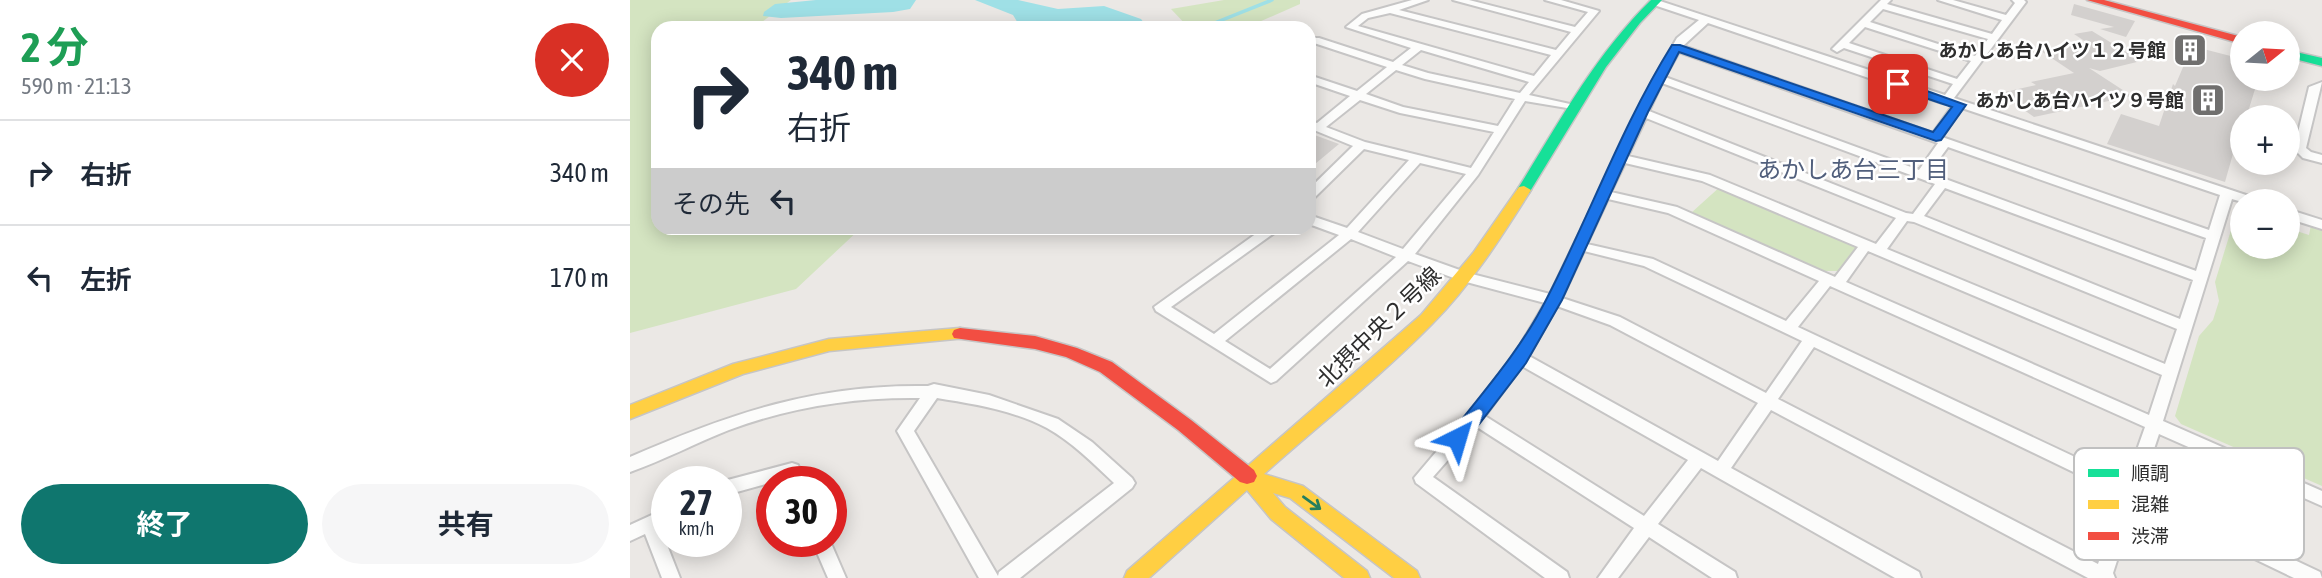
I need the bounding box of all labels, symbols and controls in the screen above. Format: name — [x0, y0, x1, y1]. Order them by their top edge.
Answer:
north arrow — [2230, 21, 2300, 91]
map controls — [2230, 21, 2300, 259]
text: 2 分 — [21, 23, 89, 71]
button: close — [535, 23, 609, 97]
building icon: あかしあ台ハイツ１２号館 — [2171, 31, 2209, 69]
place label: あかしあ台ハイツ１２号館 — [1938, 39, 2166, 61]
text: 340 m — [787, 44, 898, 100]
icon: right — [672, 49, 763, 140]
pin — [1868, 54, 1928, 114]
icon: arrive — [1879, 65, 1917, 103]
text: 590 m · 21:13 — [21, 73, 132, 99]
building icon: あかしあ台ハイツ９号館 — [2189, 81, 2227, 119]
place label: あかしあ台ハイツ９号館 — [1975, 89, 2184, 111]
button: + — [2230, 105, 2300, 175]
text: 右折 — [787, 109, 851, 146]
icon: right — [21, 154, 59, 192]
district label: あかしあ台三丁目 — [1757, 156, 1949, 183]
text: 340 m — [550, 158, 609, 188]
text: 右折 — [80, 160, 132, 190]
icon: left — [764, 182, 802, 220]
text: その先 — [672, 189, 750, 219]
button: − — [2230, 189, 2300, 259]
icon: left — [21, 259, 59, 297]
street label: 北摂中央２号線 — [1312, 262, 1446, 392]
text: 170 m — [550, 263, 609, 293]
text: 左折 — [80, 265, 132, 295]
position arrow — [1420, 401, 1494, 475]
legend — [2074, 448, 2304, 560]
text: 順調 — [2131, 462, 2169, 484]
speed limit sign: 30 — [756, 466, 847, 557]
text: 27 — [680, 482, 713, 522]
button: 終了 — [21, 484, 308, 564]
button: 共有 — [322, 484, 609, 564]
text: 混雑 — [2131, 493, 2169, 515]
one-way arrow — [1302, 496, 1321, 511]
text: km/h — [679, 518, 714, 539]
text: 渋滞 — [2131, 525, 2169, 547]

